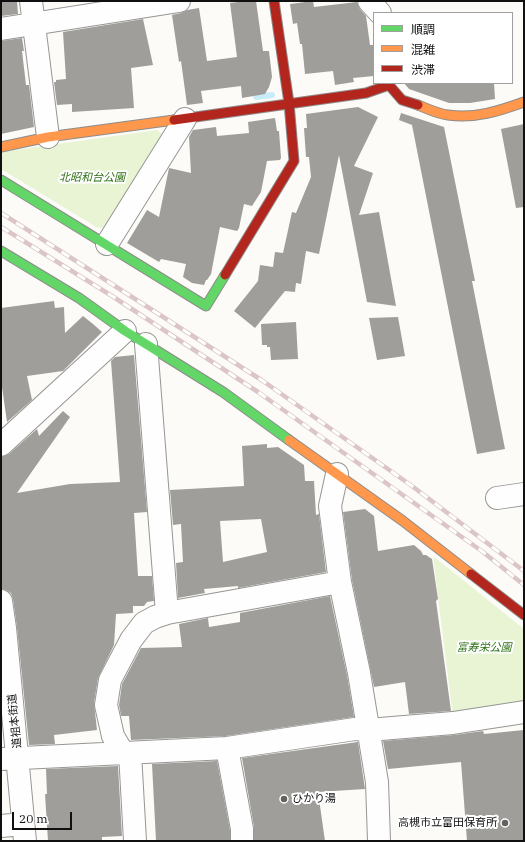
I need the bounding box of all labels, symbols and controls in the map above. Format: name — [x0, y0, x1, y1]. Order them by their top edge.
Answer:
legend — [373, 12, 513, 84]
text: 順調 — [411, 22, 435, 37]
text: 混雑 — [411, 42, 435, 57]
text: 渋滞 — [411, 62, 435, 77]
park label: 北昭和台公園 — [59, 171, 125, 185]
park label: 富寿栄公園 — [457, 641, 511, 655]
street label: 道祖本街道 — [6, 693, 24, 749]
place label: ひかり湯 — [292, 792, 336, 806]
marker: ひかり湯 — [279, 794, 289, 804]
scale bar — [14, 804, 74, 830]
text: 20 m — [19, 811, 48, 826]
place label: 高槻市立富田保育所 — [398, 816, 497, 830]
marker: 高槻市立富田保育所 — [500, 818, 510, 828]

